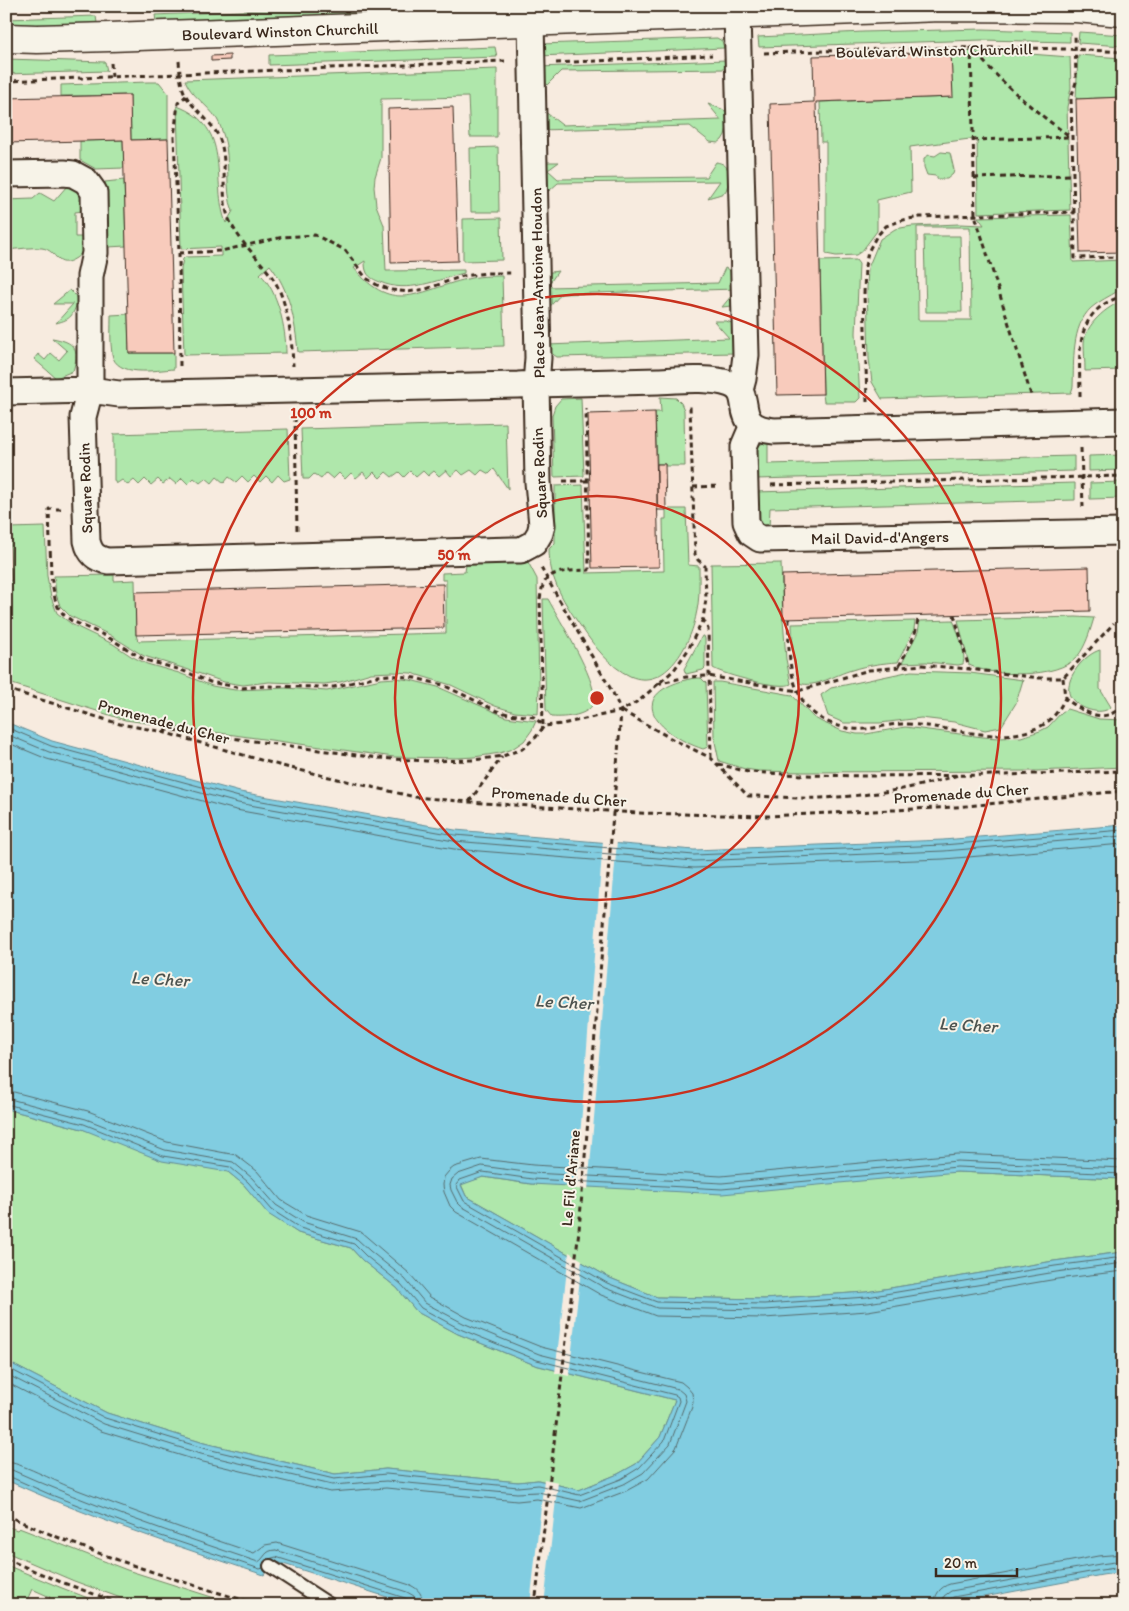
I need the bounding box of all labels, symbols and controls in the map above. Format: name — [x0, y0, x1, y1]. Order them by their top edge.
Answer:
street label: Boulevard Winston Churchill — [181, 19, 379, 44]
street label: Boulevard Winston Churchill — [835, 39, 1033, 62]
street label: Place Jean-Antoine Houdon — [526, 187, 549, 379]
text: 100 m — [290, 404, 332, 422]
street label: Square Rodin — [528, 427, 551, 519]
street label: Square Rodin — [74, 442, 97, 534]
street label: Mail David-d'Angers — [811, 527, 949, 548]
text: 50 m — [437, 546, 471, 564]
centre of rings — [588, 689, 606, 707]
street label: Promenade du Cher — [96, 695, 232, 748]
street label: Promenade du Cher — [893, 779, 1030, 808]
street label: Promenade du Cher — [491, 782, 628, 811]
water label: Le Cher — [130, 966, 192, 992]
water label: Le Cher — [534, 989, 596, 1015]
water label: Le Cher — [938, 1012, 1000, 1038]
street label: Le Fil d'Ariane — [557, 1129, 584, 1227]
scale bar — [936, 1546, 1018, 1578]
text: 20 m — [944, 1554, 978, 1572]

